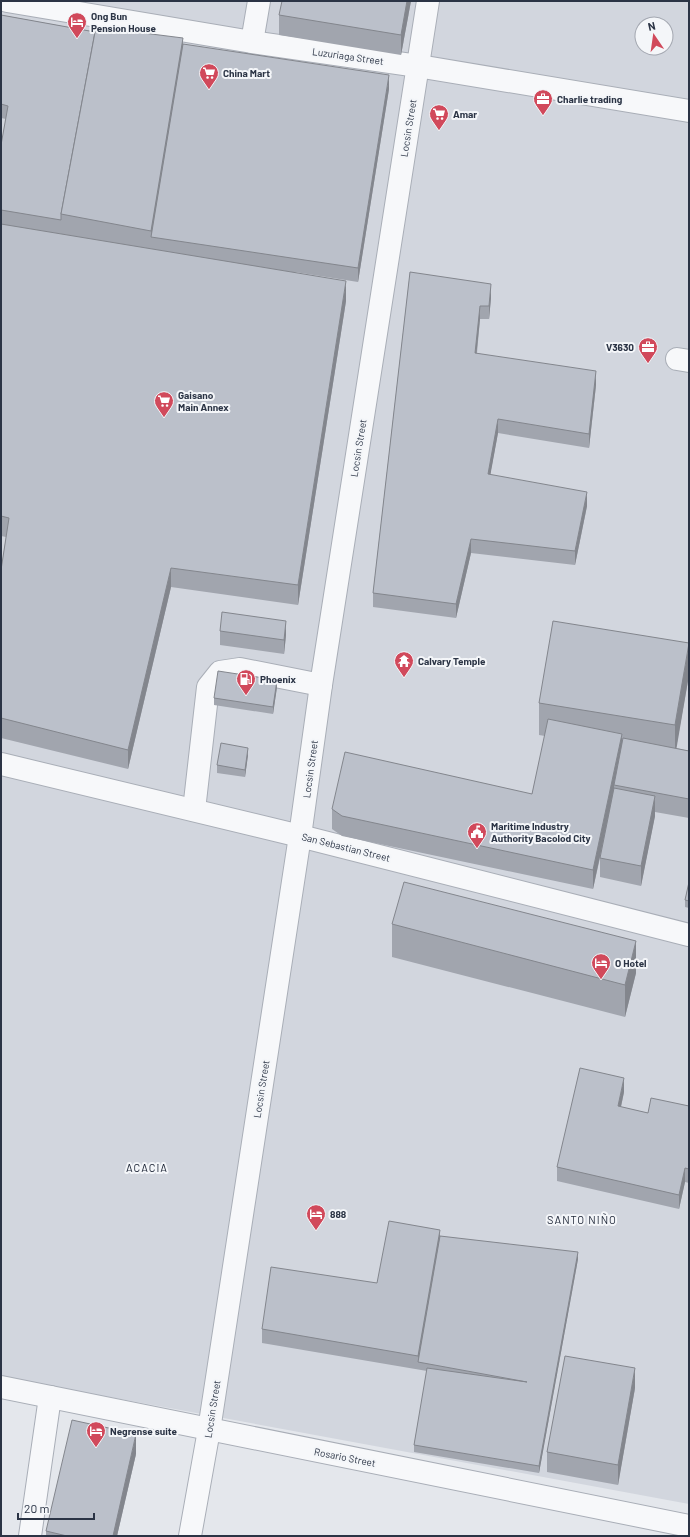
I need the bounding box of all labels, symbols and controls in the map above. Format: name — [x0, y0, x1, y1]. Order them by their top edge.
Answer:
place label: Ong Bun Pension House — [91, 10, 157, 34]
hotel icon: Ong Bun Pension House — [66, 11, 88, 39]
north arrow — [634, 16, 674, 56]
text: N — [647, 19, 657, 33]
street label: Luzuriaga Street — [312, 45, 385, 67]
supermarket icon: China Mart — [198, 62, 220, 90]
place label: China Mart — [223, 67, 270, 79]
office icon: Charlie trading — [532, 88, 554, 116]
place label: Charlie trading — [557, 93, 623, 105]
street label: Locsin Street — [398, 98, 419, 158]
supermarket icon: Amar — [428, 103, 450, 131]
place label: Amar — [453, 108, 477, 120]
office icon: V3630 — [637, 336, 659, 364]
place label: V3630 — [606, 341, 634, 353]
place label: Gaisano Main Annex — [178, 389, 229, 413]
supermarket icon: Gaisano Main Annex — [153, 390, 175, 418]
street label: Locsin Street — [348, 418, 369, 478]
temple icon: Calvary Temple — [393, 650, 415, 678]
place label: Calvary Temple — [418, 655, 486, 667]
fuel station icon: Phoenix — [235, 668, 257, 696]
place label: Phoenix — [260, 673, 296, 685]
street label: Locsin Street — [300, 739, 320, 799]
place label: Maritime Industry Authority Bacolod City — [491, 820, 591, 844]
public building icon: Maritime Industry Authority Bacolod City — [466, 821, 488, 849]
street label: San Sebastian Street — [300, 830, 392, 864]
hotel icon: O Hotel — [590, 952, 612, 980]
place label: O Hotel — [615, 957, 647, 969]
street label: Locsin Street — [251, 1059, 272, 1119]
district label: ACACIA — [126, 1161, 168, 1174]
hotel icon: 888 — [305, 1203, 327, 1231]
place label: 888 — [330, 1208, 347, 1220]
district label: SANTO NIÑO — [547, 1213, 617, 1226]
street label: Locsin Street — [202, 1379, 223, 1439]
hotel icon: Negrense suite — [85, 1420, 107, 1448]
place label: Negrense suite — [110, 1425, 178, 1437]
street label: Rosario Street — [313, 1445, 377, 1469]
scale bar — [18, 1495, 94, 1521]
text: 20 m — [24, 1501, 50, 1515]

